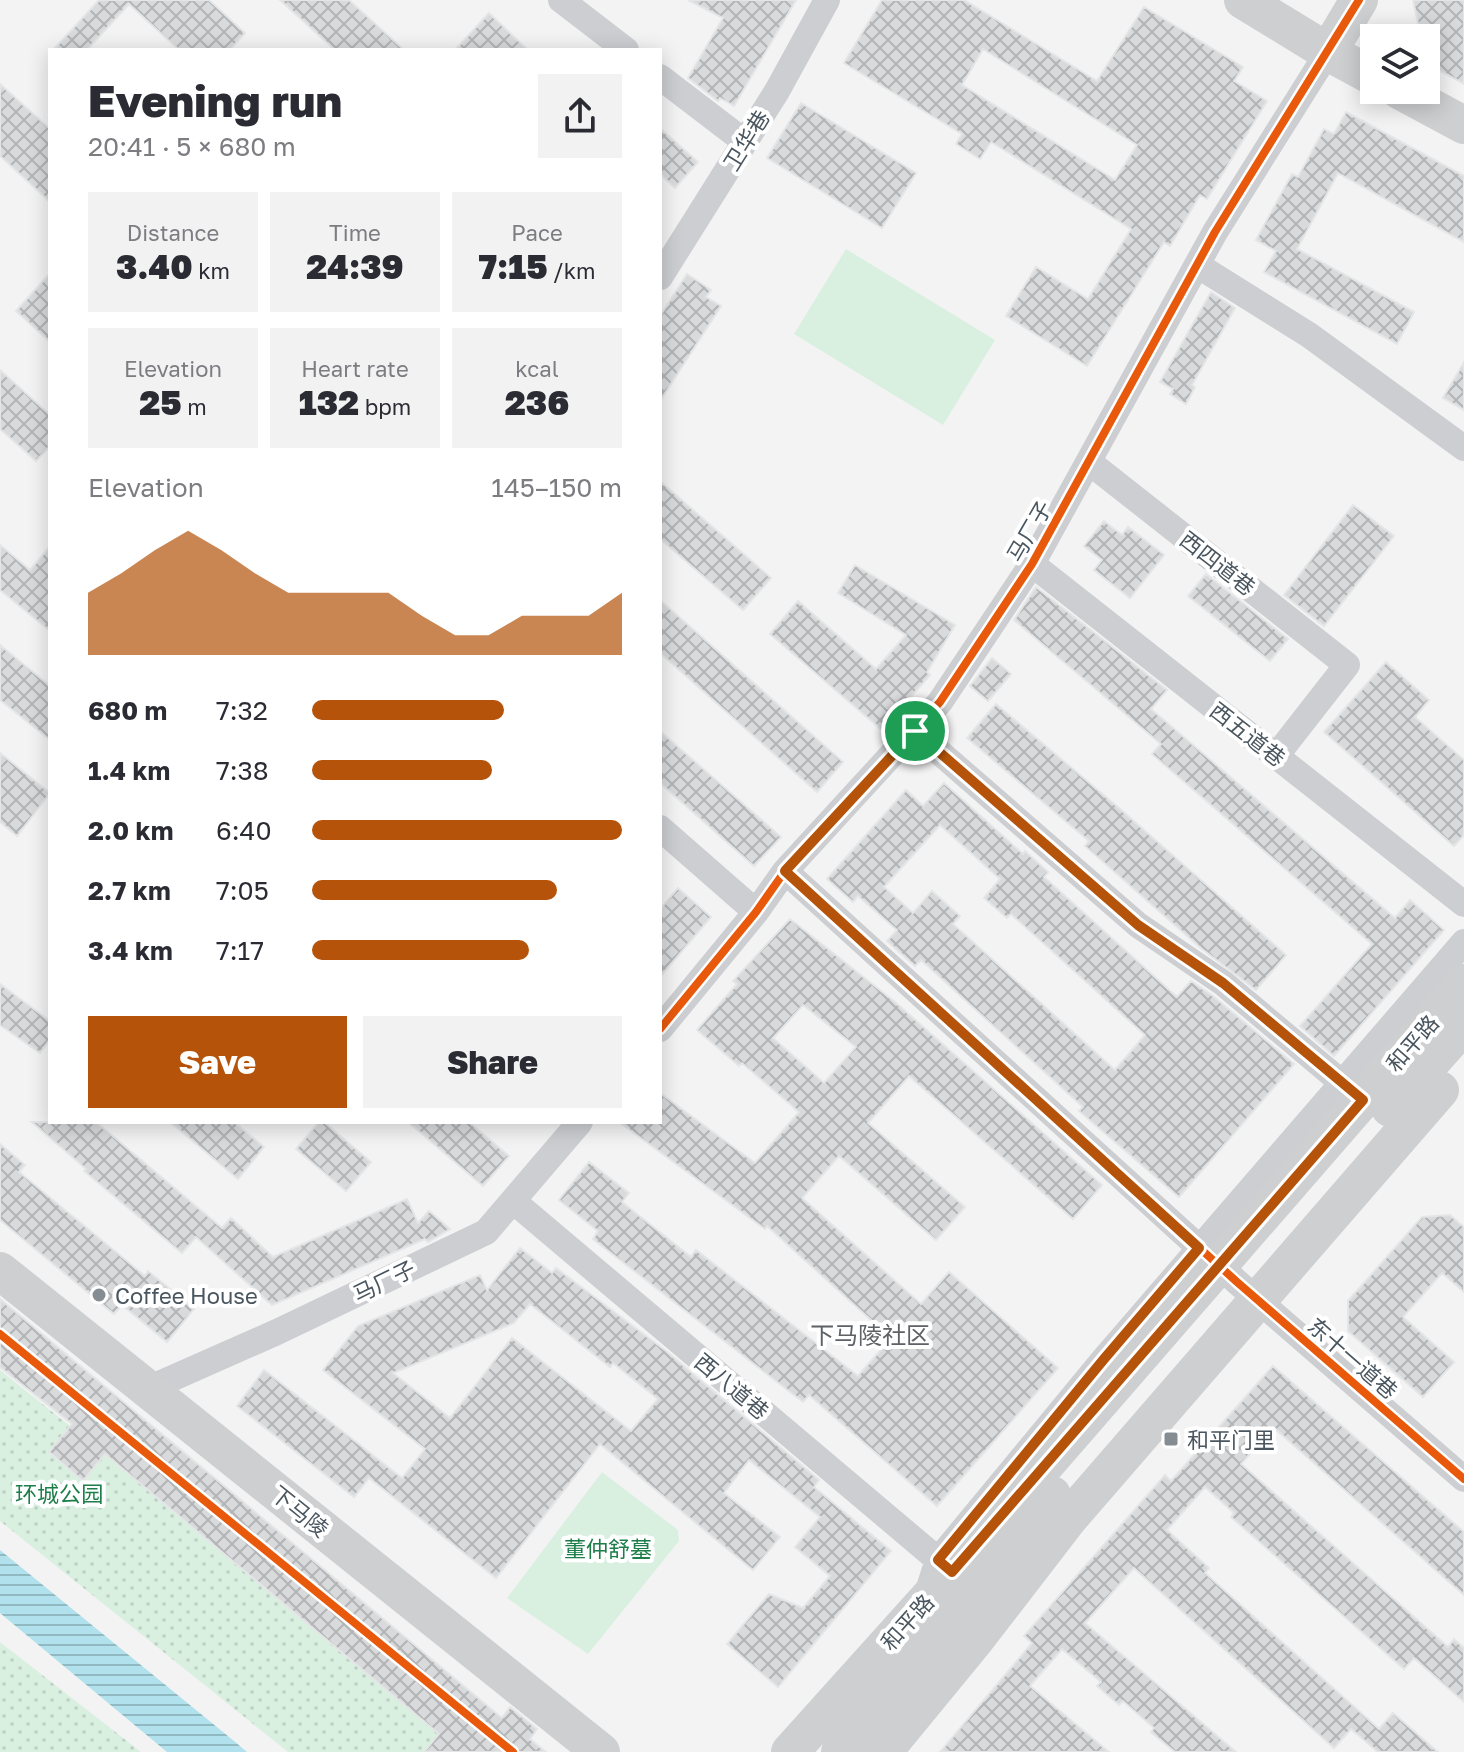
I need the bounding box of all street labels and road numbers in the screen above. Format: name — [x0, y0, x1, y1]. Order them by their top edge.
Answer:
street label: 卫华巷 — [717, 105, 775, 175]
street label: 马厂子 — [1001, 496, 1057, 566]
street label: 西四道巷 — [1175, 525, 1261, 601]
street label: 西五道巷 — [1205, 696, 1291, 772]
street label: 和平路 — [1380, 1009, 1444, 1077]
street label: 马厂子 — [348, 1254, 420, 1308]
street label: 东十一道巷 — [1303, 1312, 1403, 1404]
street label: 西八道巷 — [690, 1347, 774, 1425]
street label: 下马陵 — [266, 1480, 334, 1542]
street label: 和平路 — [875, 1588, 939, 1656]

